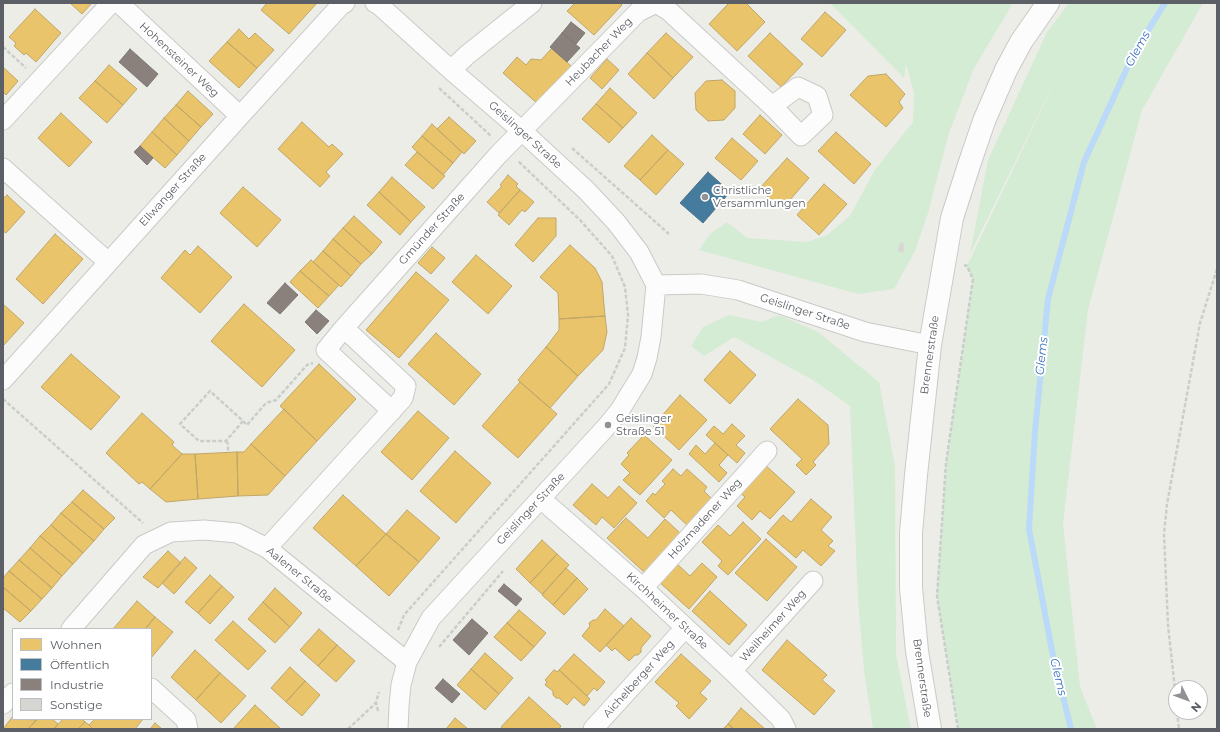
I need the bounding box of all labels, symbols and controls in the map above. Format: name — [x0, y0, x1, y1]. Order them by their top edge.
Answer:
street label: Heubacher Weg — [563, 15, 635, 89]
street label: Hohensteiner Weg — [137, 20, 221, 100]
water label: Glems — [1122, 29, 1154, 69]
street label: Geislinger Straße — [486, 99, 564, 171]
street label: Ellwanger Straße — [137, 151, 209, 229]
place label: Christliche Versammlungen — [713, 184, 806, 210]
street label: Gmünder Straße — [396, 190, 468, 268]
marker: Christliche Versammlungen — [700, 192, 710, 202]
street label: Geislinger Straße — [758, 291, 852, 333]
street label: Brennerstraße — [918, 315, 942, 395]
water label: Glems — [1033, 336, 1051, 376]
place label: Geislinger Straße 51 — [616, 412, 671, 438]
marker: Geislinger Straße 51 — [603, 420, 613, 430]
street label: Geislinger Straße — [494, 470, 568, 548]
street label: Holzmadener Weg — [665, 476, 745, 562]
street label: Aalener Straße — [263, 544, 335, 606]
street label: Kirchheimer Straße — [623, 570, 711, 652]
street label: Weilheimer Weg — [737, 587, 809, 665]
legend — [12, 628, 152, 720]
text: Wohnen — [50, 637, 102, 652]
street label: Aichelberger Weg — [601, 638, 677, 720]
street label: Brennerstraße — [910, 638, 934, 718]
text: Öffentlich — [50, 657, 110, 672]
water label: Glems — [1046, 657, 1070, 697]
text: Industrie — [50, 677, 104, 692]
north arrow — [1168, 680, 1208, 720]
text: Sonstige — [50, 697, 102, 712]
text: N — [1188, 699, 1204, 715]

